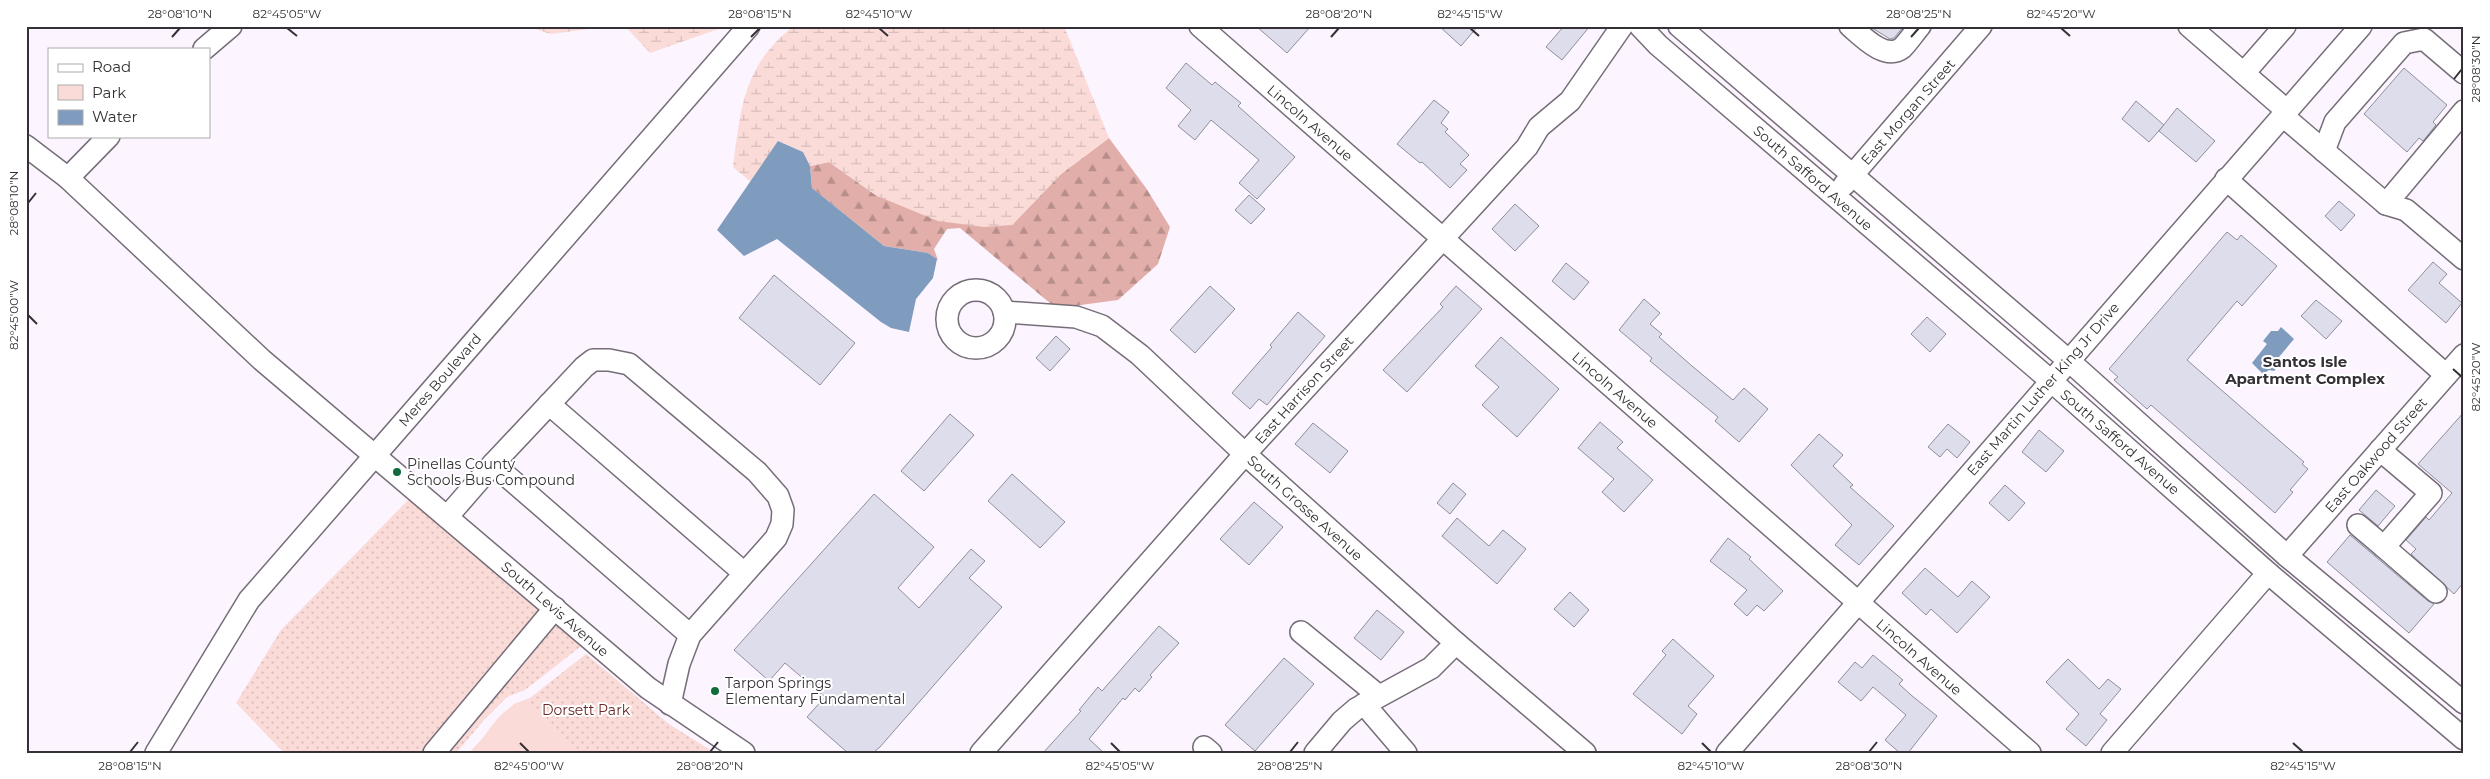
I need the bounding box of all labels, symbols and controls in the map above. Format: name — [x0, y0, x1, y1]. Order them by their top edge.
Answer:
text: 28°08'10"N — [148, 6, 212, 21]
text: 82°45'05"W — [253, 6, 321, 21]
text: 28°08'15"N — [728, 6, 792, 21]
text: 82°45'10"W — [846, 6, 912, 21]
text: 28°08'20"N — [1306, 6, 1372, 21]
text: 82°45'15"W — [1437, 6, 1503, 21]
text: 28°08'25"N — [1886, 6, 1952, 21]
text: 82°45'20"W — [2026, 6, 2096, 21]
text: 28°08'30"N — [2468, 36, 2483, 102]
legend — [48, 48, 210, 138]
street label: East Morgan Street — [1857, 55, 1959, 169]
text: Road — [92, 57, 131, 76]
street label: Lincoln Avenue — [1263, 81, 1357, 165]
text: Park — [92, 83, 126, 102]
text: Water — [92, 107, 138, 126]
street label: South Safford Avenue — [1750, 121, 1876, 235]
text: 28°08'10"N — [6, 171, 21, 235]
text: 82°45'00"W — [6, 280, 21, 350]
street label: East Martin Luther King Jr Drive — [1963, 299, 2123, 479]
street label: Meres Boulevard — [395, 330, 485, 430]
street label: East Harrison Street — [1251, 332, 1357, 448]
text: 82°45'20"W — [2468, 342, 2483, 412]
street label: Lincoln Avenue — [1568, 348, 1662, 432]
district label: Santos Isle Apartment Complex — [2224, 352, 2385, 388]
street label: South Safford Avenue — [2057, 385, 2183, 499]
street label: East Oakwood Street — [2321, 393, 2431, 516]
street label: South Grosse Avenue — [1244, 451, 1366, 565]
place label: Pinellas County Schools Bus Compound — [407, 455, 575, 489]
marker: Pinellas County Schools Bus Compound — [391, 466, 403, 478]
street label: South Levis Avenue — [497, 557, 613, 661]
street label: Lincoln Avenue — [1872, 615, 1966, 699]
place label: Tarpon Springs Elementary Fundamental — [725, 674, 905, 708]
marker: Tarpon Springs Elementary Fundamental — [709, 685, 721, 697]
park label: Dorsett Park — [542, 701, 631, 719]
text: 28°08'15"N — [98, 758, 162, 773]
text: 82°45'00"W — [494, 758, 564, 773]
text: 28°08'20"N — [677, 758, 743, 773]
text: 82°45'05"W — [1086, 758, 1154, 773]
text: 28°08'25"N — [1257, 758, 1323, 773]
text: 82°45'10"W — [1678, 758, 1744, 773]
text: 28°08'30"N — [1836, 758, 1902, 773]
text: 82°45'15"W — [2270, 758, 2336, 773]

